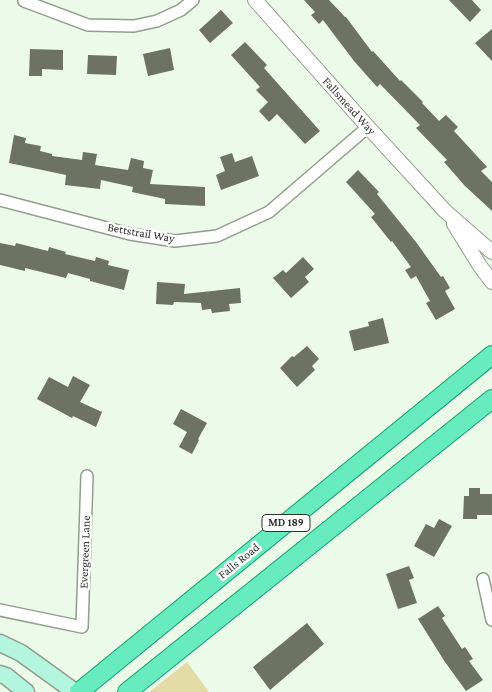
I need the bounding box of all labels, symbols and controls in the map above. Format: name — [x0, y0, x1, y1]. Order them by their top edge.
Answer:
street label: Fallsmead Way — [319, 74, 379, 138]
street label: Bettstrail Way — [106, 220, 176, 246]
road number: MD 189 — [262, 514, 310, 532]
street label: Evergreen Lane — [77, 515, 93, 589]
street label: Falls Road — [216, 540, 262, 582]

